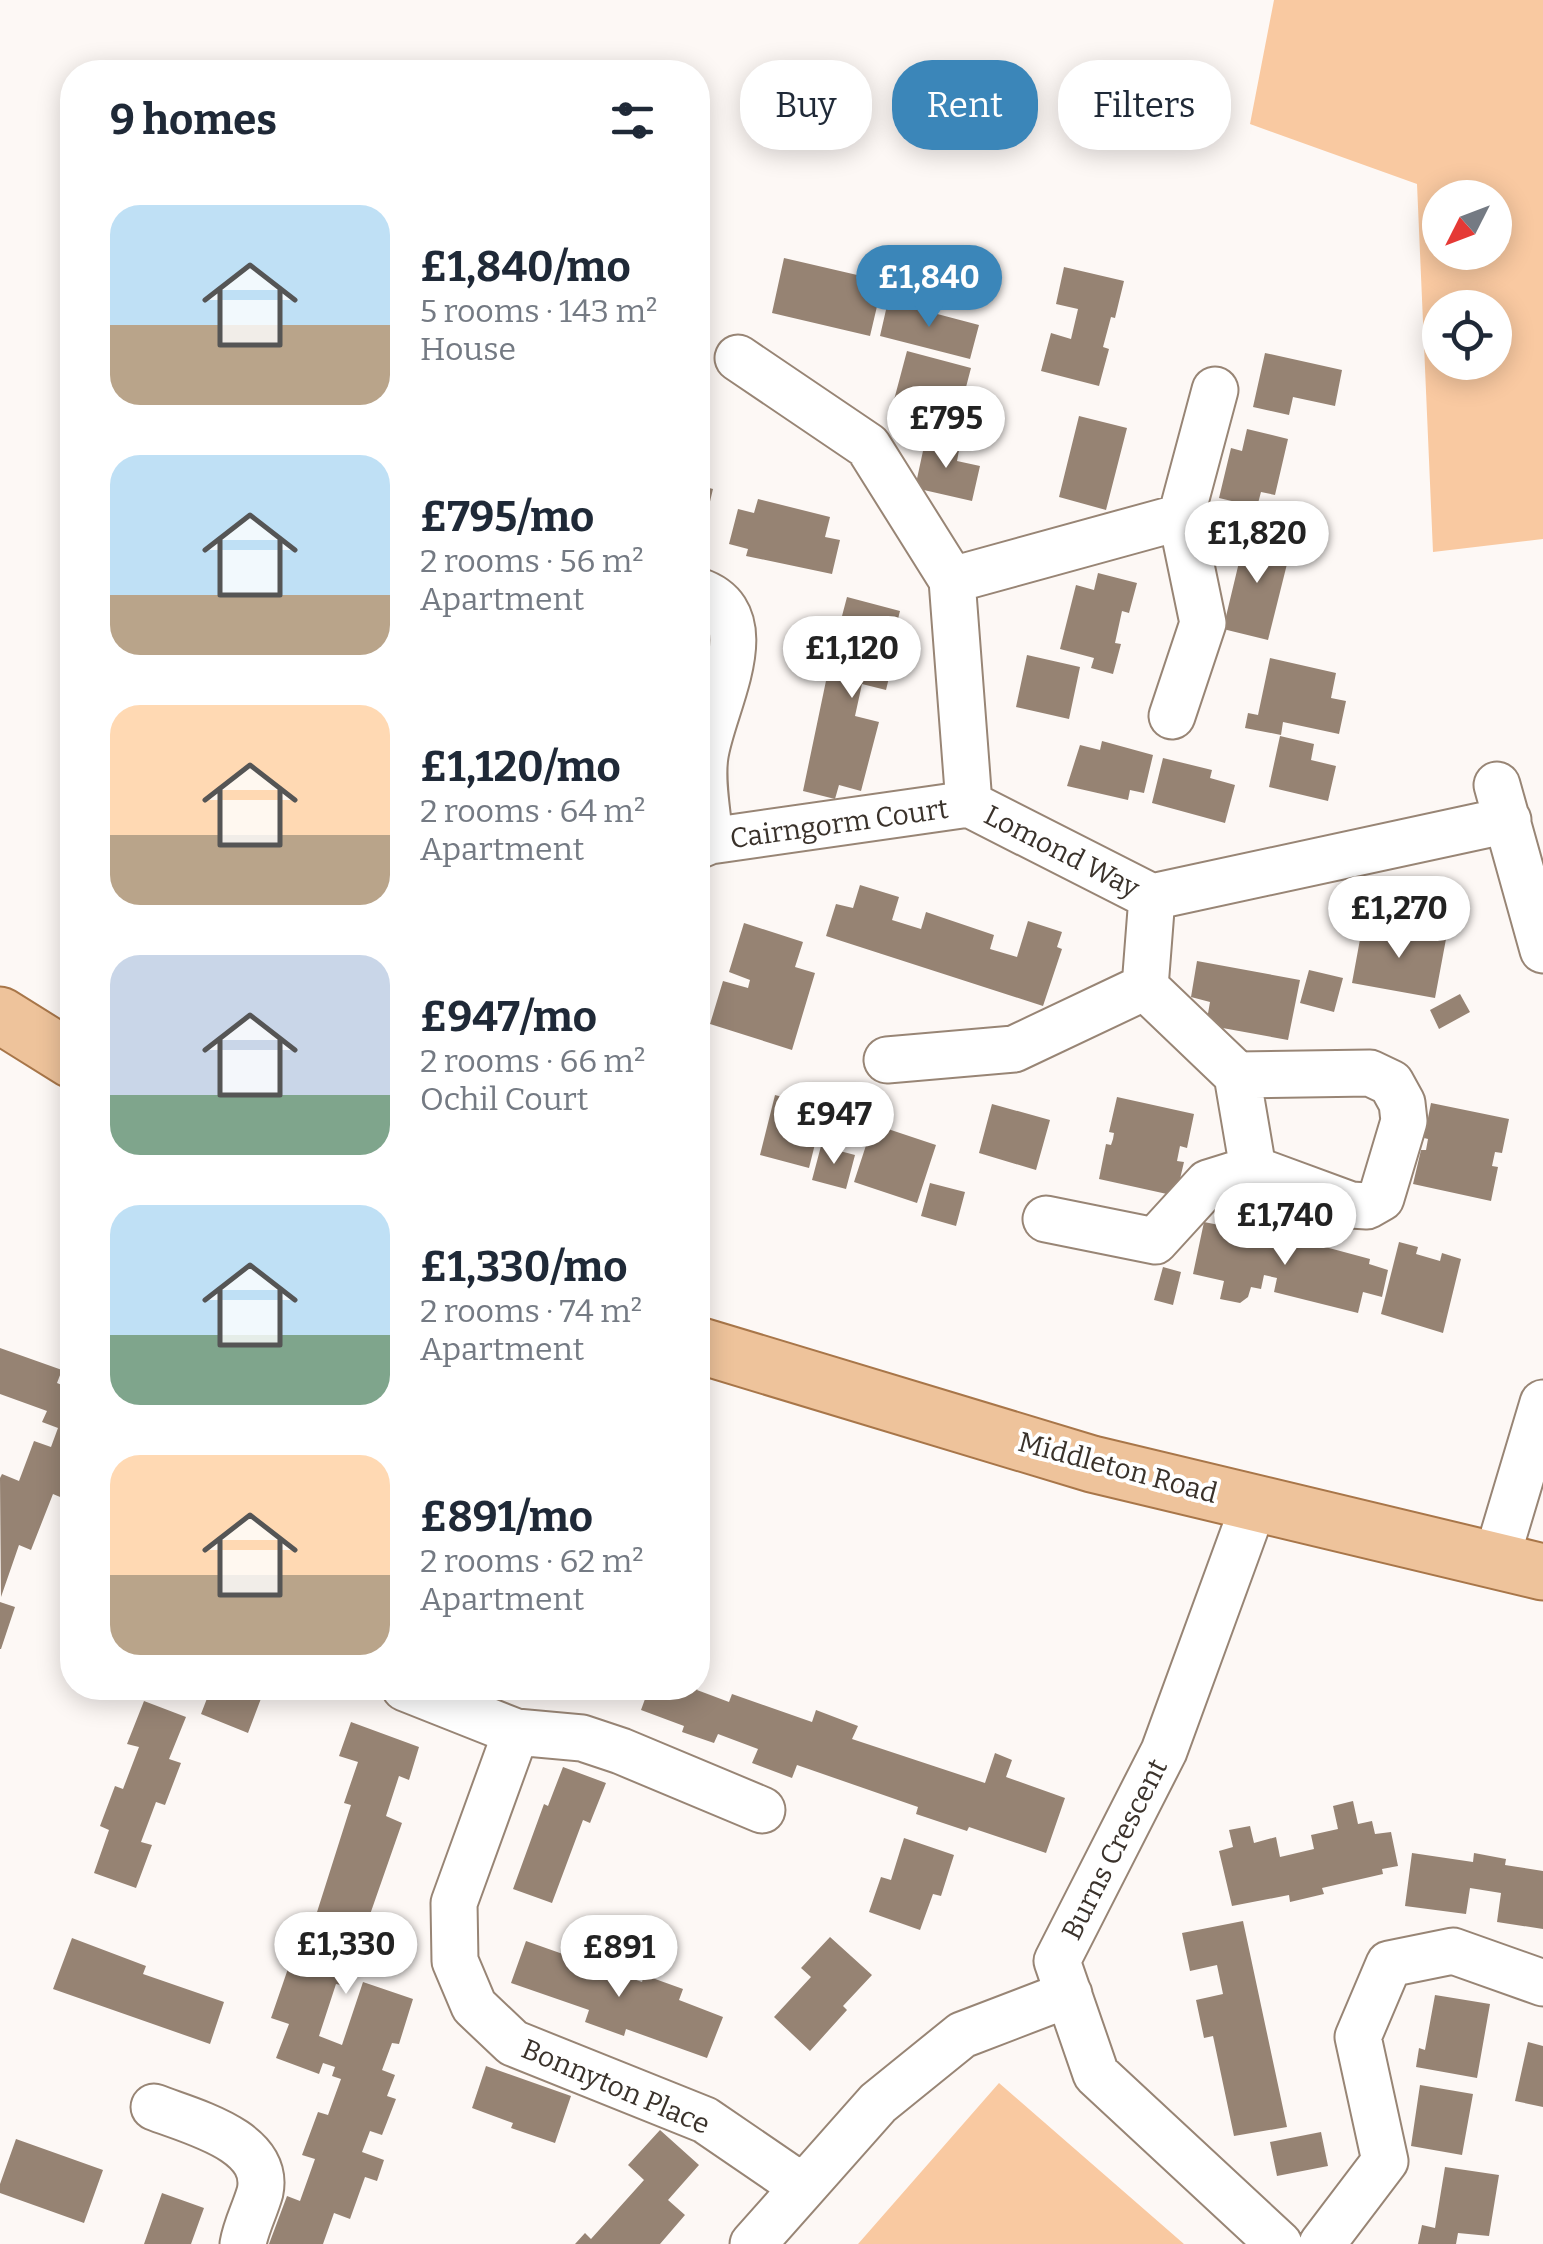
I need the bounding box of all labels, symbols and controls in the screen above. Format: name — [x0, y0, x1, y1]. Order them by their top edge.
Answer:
chip: Buy — [740, 60, 872, 150]
chip: Rent — [892, 60, 1038, 150]
chip: Filters — [1058, 60, 1231, 150]
icon: filters — [605, 93, 660, 148]
text: 9 homes — [110, 95, 277, 145]
north arrow — [1422, 180, 1512, 270]
map controls — [1422, 180, 1512, 380]
text: £1,840/mo — [420, 242, 631, 292]
icon: home — [190, 245, 310, 365]
pin: £1,840 — [848, 245, 1010, 330]
text: £1,840 — [878, 258, 980, 296]
button: locate — [1422, 290, 1512, 380]
text: 5 rooms · 143 m² — [420, 292, 657, 330]
text: House — [420, 330, 516, 368]
pin: £795 — [887, 386, 1005, 471]
text: £795 — [909, 399, 983, 437]
text: £795/mo — [420, 492, 594, 542]
icon: home — [190, 495, 310, 615]
pin: £1,820 — [1176, 501, 1338, 586]
text: £1,820 — [1207, 514, 1307, 552]
text: 2 rooms · 56 m² — [420, 542, 644, 580]
text: Apartment — [420, 580, 584, 618]
pin: £1,120 — [771, 616, 933, 701]
text: £1,120 — [805, 629, 899, 667]
text: £1,120/mo — [420, 742, 621, 792]
icon: home — [190, 745, 310, 865]
text: 2 rooms · 64 m² — [420, 792, 645, 830]
street label: Cairngorm Court — [728, 792, 950, 855]
street label: Lomond Way — [979, 798, 1145, 905]
text: Apartment — [420, 830, 584, 868]
pin: £1,270 — [1318, 876, 1480, 961]
text: £1,270 — [1350, 889, 1448, 927]
text: £947/mo — [420, 992, 597, 1042]
icon: home — [190, 995, 310, 1115]
text: 2 rooms · 66 m² — [420, 1042, 645, 1080]
text: Ochil Court — [420, 1080, 588, 1118]
pin: £947 — [775, 1082, 893, 1167]
text: £947 — [796, 1095, 872, 1133]
pin: £1,740 — [1204, 1183, 1366, 1268]
text: £1,740 — [1236, 1196, 1334, 1234]
text: £1,330/mo — [420, 1242, 627, 1292]
icon: home — [190, 1245, 310, 1365]
text: 2 rooms · 74 m² — [420, 1292, 642, 1330]
text: Apartment — [420, 1330, 584, 1368]
street label: Middleton Road — [1015, 1425, 1221, 1510]
text: £891/mo — [420, 1492, 593, 1542]
icon: home — [190, 1495, 310, 1615]
text: 2 rooms · 62 m² — [420, 1542, 644, 1580]
text: Apartment — [420, 1580, 584, 1618]
street label: Burns Crescent — [1055, 1753, 1174, 1945]
pin: £1,330 — [265, 1912, 427, 1997]
pin: £891 — [560, 1915, 678, 2000]
text: £1,330 — [296, 1925, 396, 1963]
text: £891 — [583, 1928, 655, 1966]
street label: Bonnyton Place — [517, 2032, 715, 2141]

